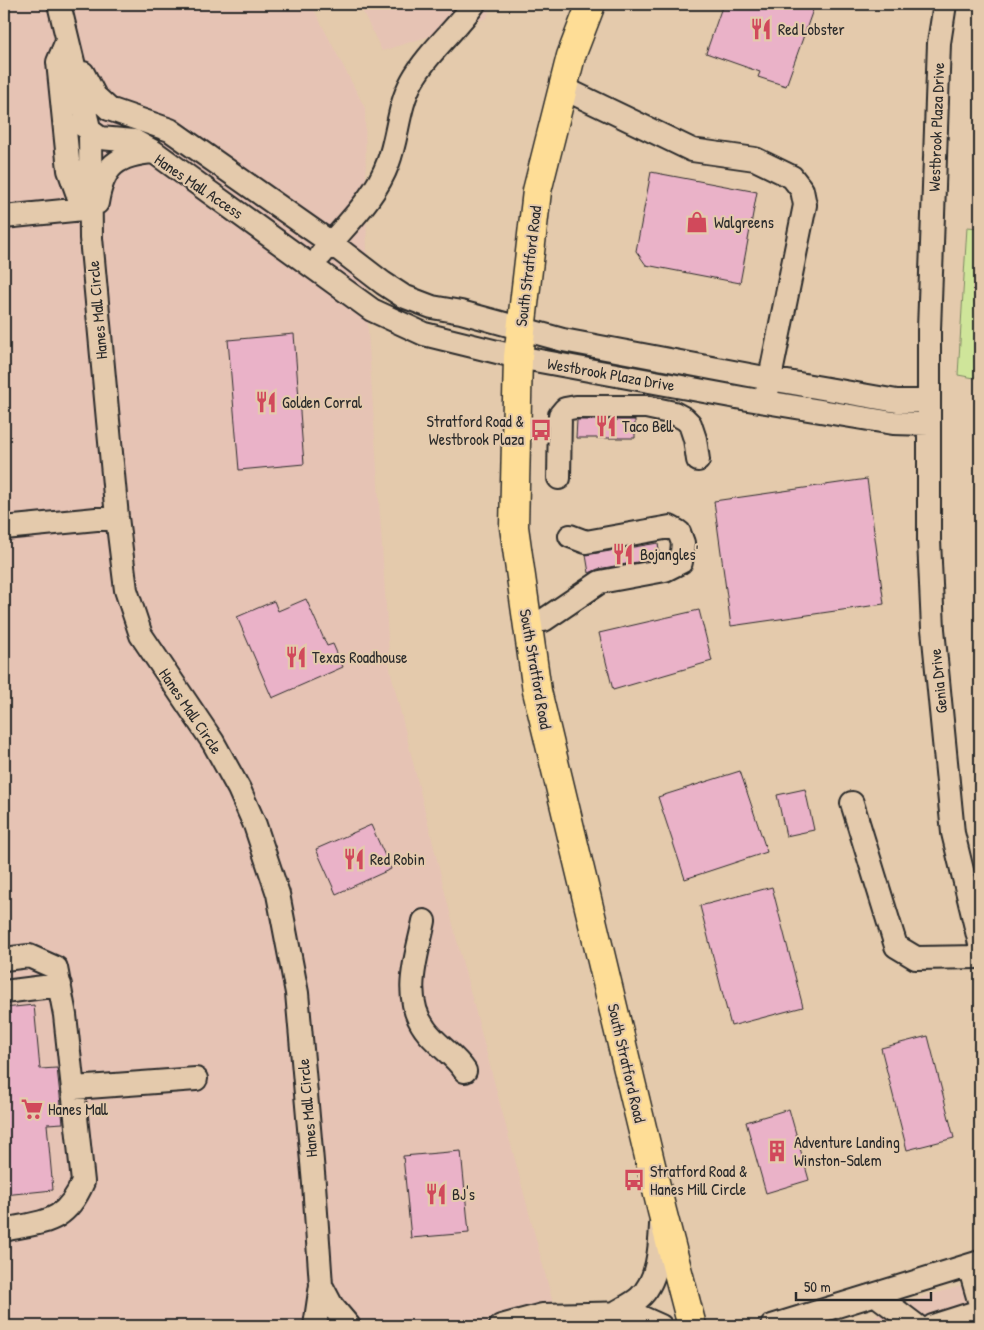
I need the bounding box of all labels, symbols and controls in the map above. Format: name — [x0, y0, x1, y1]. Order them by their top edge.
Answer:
restaurant icon: Red Lobster — [748, 16, 774, 42]
place label: Red Lobster — [778, 18, 845, 40]
street label: Westbrook Plaza Drive — [923, 62, 949, 192]
street label: Hanes Mall Access — [150, 148, 248, 224]
street label: South Stratford Road — [510, 204, 546, 328]
shop icon: Walgreens — [684, 209, 710, 235]
place label: Walgreens — [714, 211, 774, 233]
street label: Hanes Mall Circle — [82, 259, 112, 360]
street label: Westbrook Plaza Drive — [546, 352, 677, 396]
restaurant icon: Golden Corral — [253, 389, 279, 415]
place label: Golden Corral — [282, 391, 363, 413]
place label: Stratford Road & Westbrook Plaza — [427, 410, 524, 450]
restaurant icon: Taco Bell — [593, 413, 619, 439]
place label: Taco Bell — [622, 415, 674, 437]
bus stop icon: Stratford Road & Westbrook Plaza — [528, 417, 554, 443]
restaurant icon: Bojangles' — [610, 541, 636, 567]
place label: Bojangles' — [640, 543, 698, 565]
street label: South Stratford Road — [515, 607, 557, 731]
restaurant icon: Texas Roadhouse — [283, 644, 309, 670]
place label: Texas Roadhouse — [312, 646, 408, 668]
street label: Genia Drive — [924, 647, 952, 714]
street label: Hanes Mall Circle — [154, 664, 228, 759]
restaurant icon: Red Robin — [341, 846, 367, 872]
place label: Red Robin — [370, 848, 425, 870]
street label: South Stratford Road — [603, 1001, 651, 1125]
street label: Hanes Mall Circle — [292, 1057, 322, 1158]
supermarket icon: Hanes Mall — [19, 1096, 45, 1122]
place label: Hanes Mall — [48, 1098, 108, 1120]
place label: Adventure Landing Winston-Salem — [794, 1131, 900, 1171]
building icon: Adventure Landing Winston-Salem — [764, 1138, 790, 1164]
place label: Stratford Road & Hanes Mill Circle — [650, 1160, 747, 1200]
bus stop icon: Stratford Road & Hanes Mill Circle — [621, 1167, 647, 1193]
restaurant icon: BJ's — [423, 1181, 449, 1207]
place label: BJ's — [452, 1183, 475, 1205]
scale bar — [796, 1270, 932, 1302]
text: 50 m — [804, 1276, 831, 1297]

